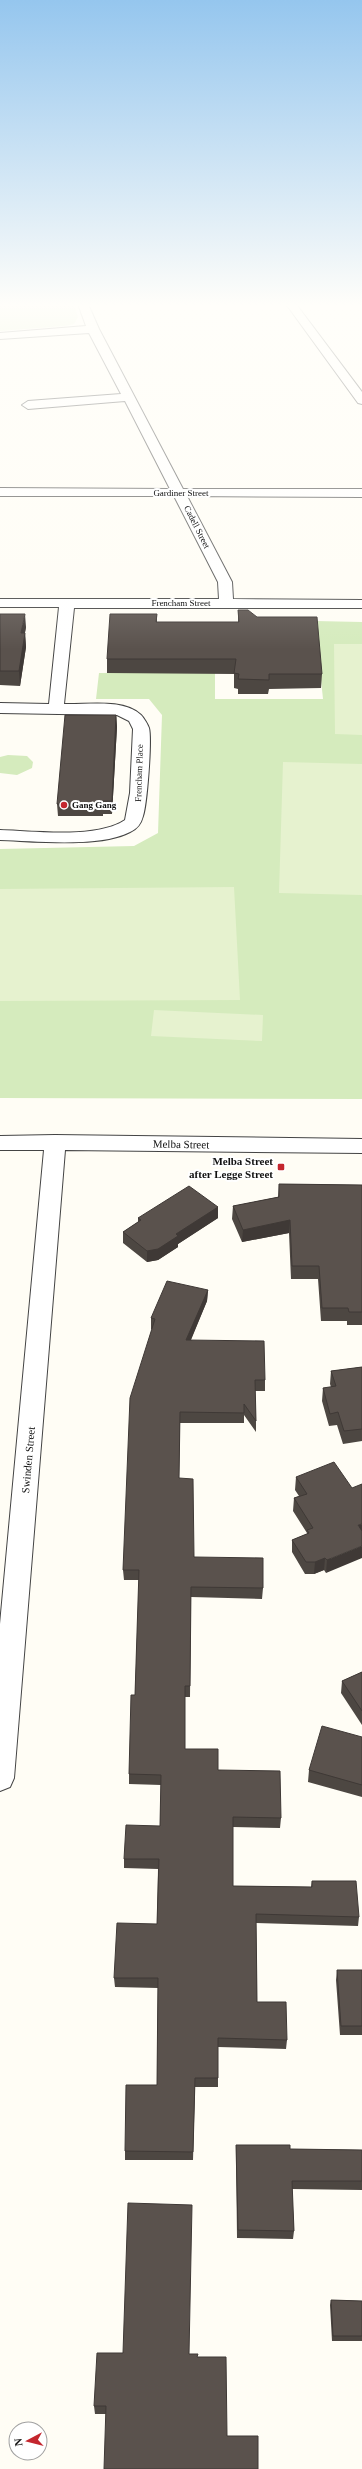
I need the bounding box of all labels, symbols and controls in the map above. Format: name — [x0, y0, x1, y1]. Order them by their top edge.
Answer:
street label: Gardiner Street — [153, 488, 209, 498]
street label: Cadell Street — [182, 504, 212, 551]
street label: Frencham Street — [151, 598, 211, 608]
street label: Frencham Place — [133, 744, 145, 802]
marker: Gang Gang — [59, 800, 69, 810]
place label: Gang Gang — [72, 800, 117, 810]
street label: Melba Street — [153, 1138, 209, 1150]
place label: Melba Street after Legge Street — [189, 1155, 273, 1180]
marker: Melba Street after Legge Street — [276, 1162, 286, 1172]
street label: Swinden Street — [19, 1426, 37, 1494]
north arrow — [8, 2421, 48, 2461]
text: N — [12, 2437, 25, 2447]

